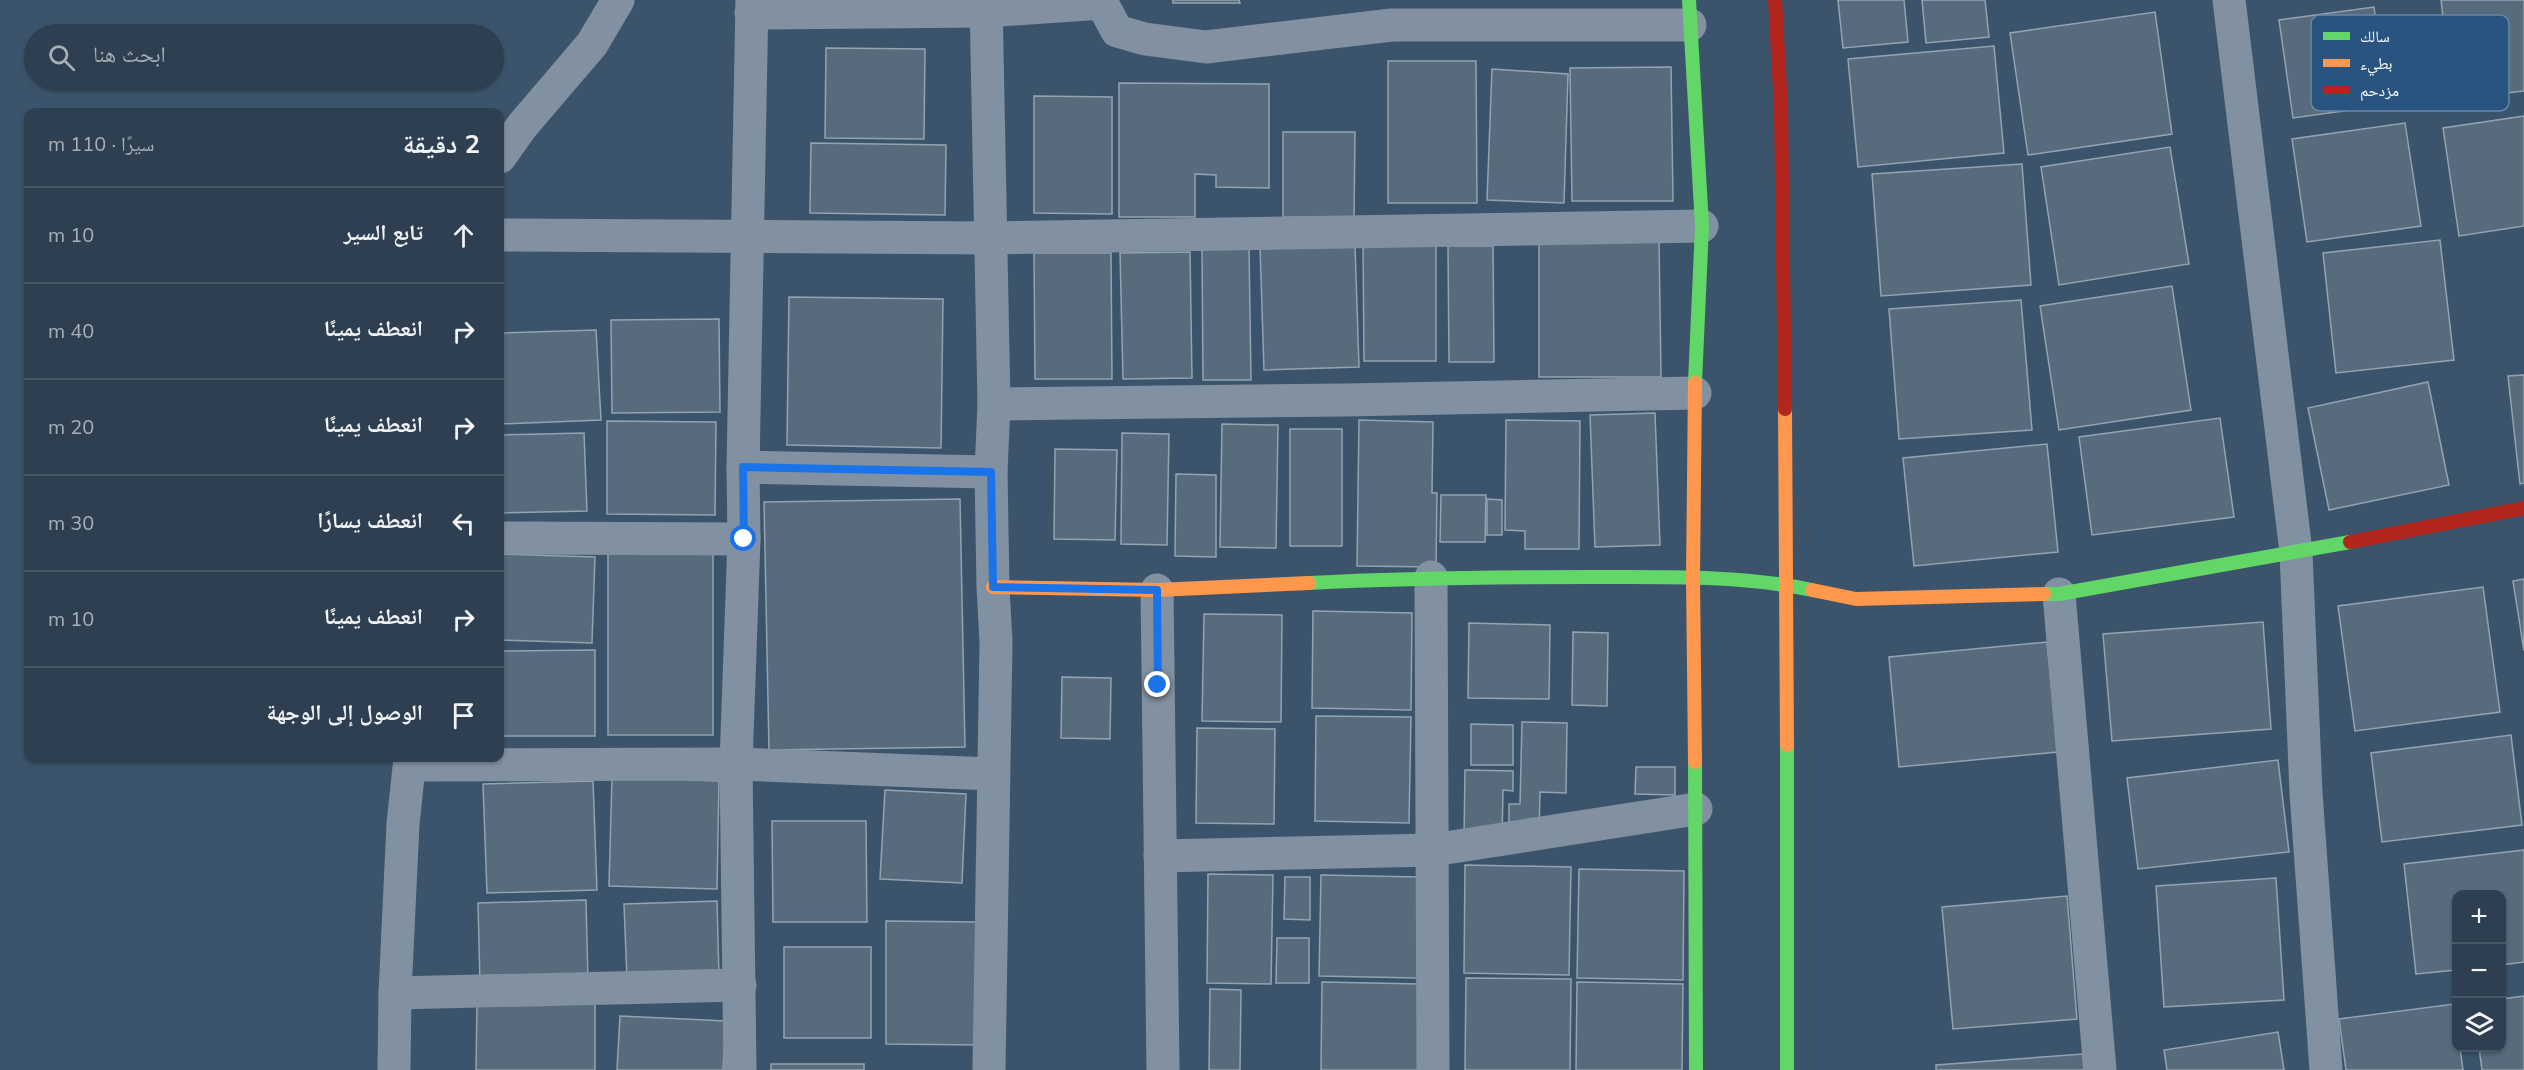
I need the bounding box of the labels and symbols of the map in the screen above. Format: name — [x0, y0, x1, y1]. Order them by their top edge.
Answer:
legend — [2311, 15, 2509, 111]
text: سالك — [2360, 26, 2390, 48]
text: بطيء — [2360, 53, 2392, 76]
text: مزدحم — [2360, 80, 2399, 102]
route start — [730, 525, 756, 551]
route end — [1144, 671, 1170, 697]

